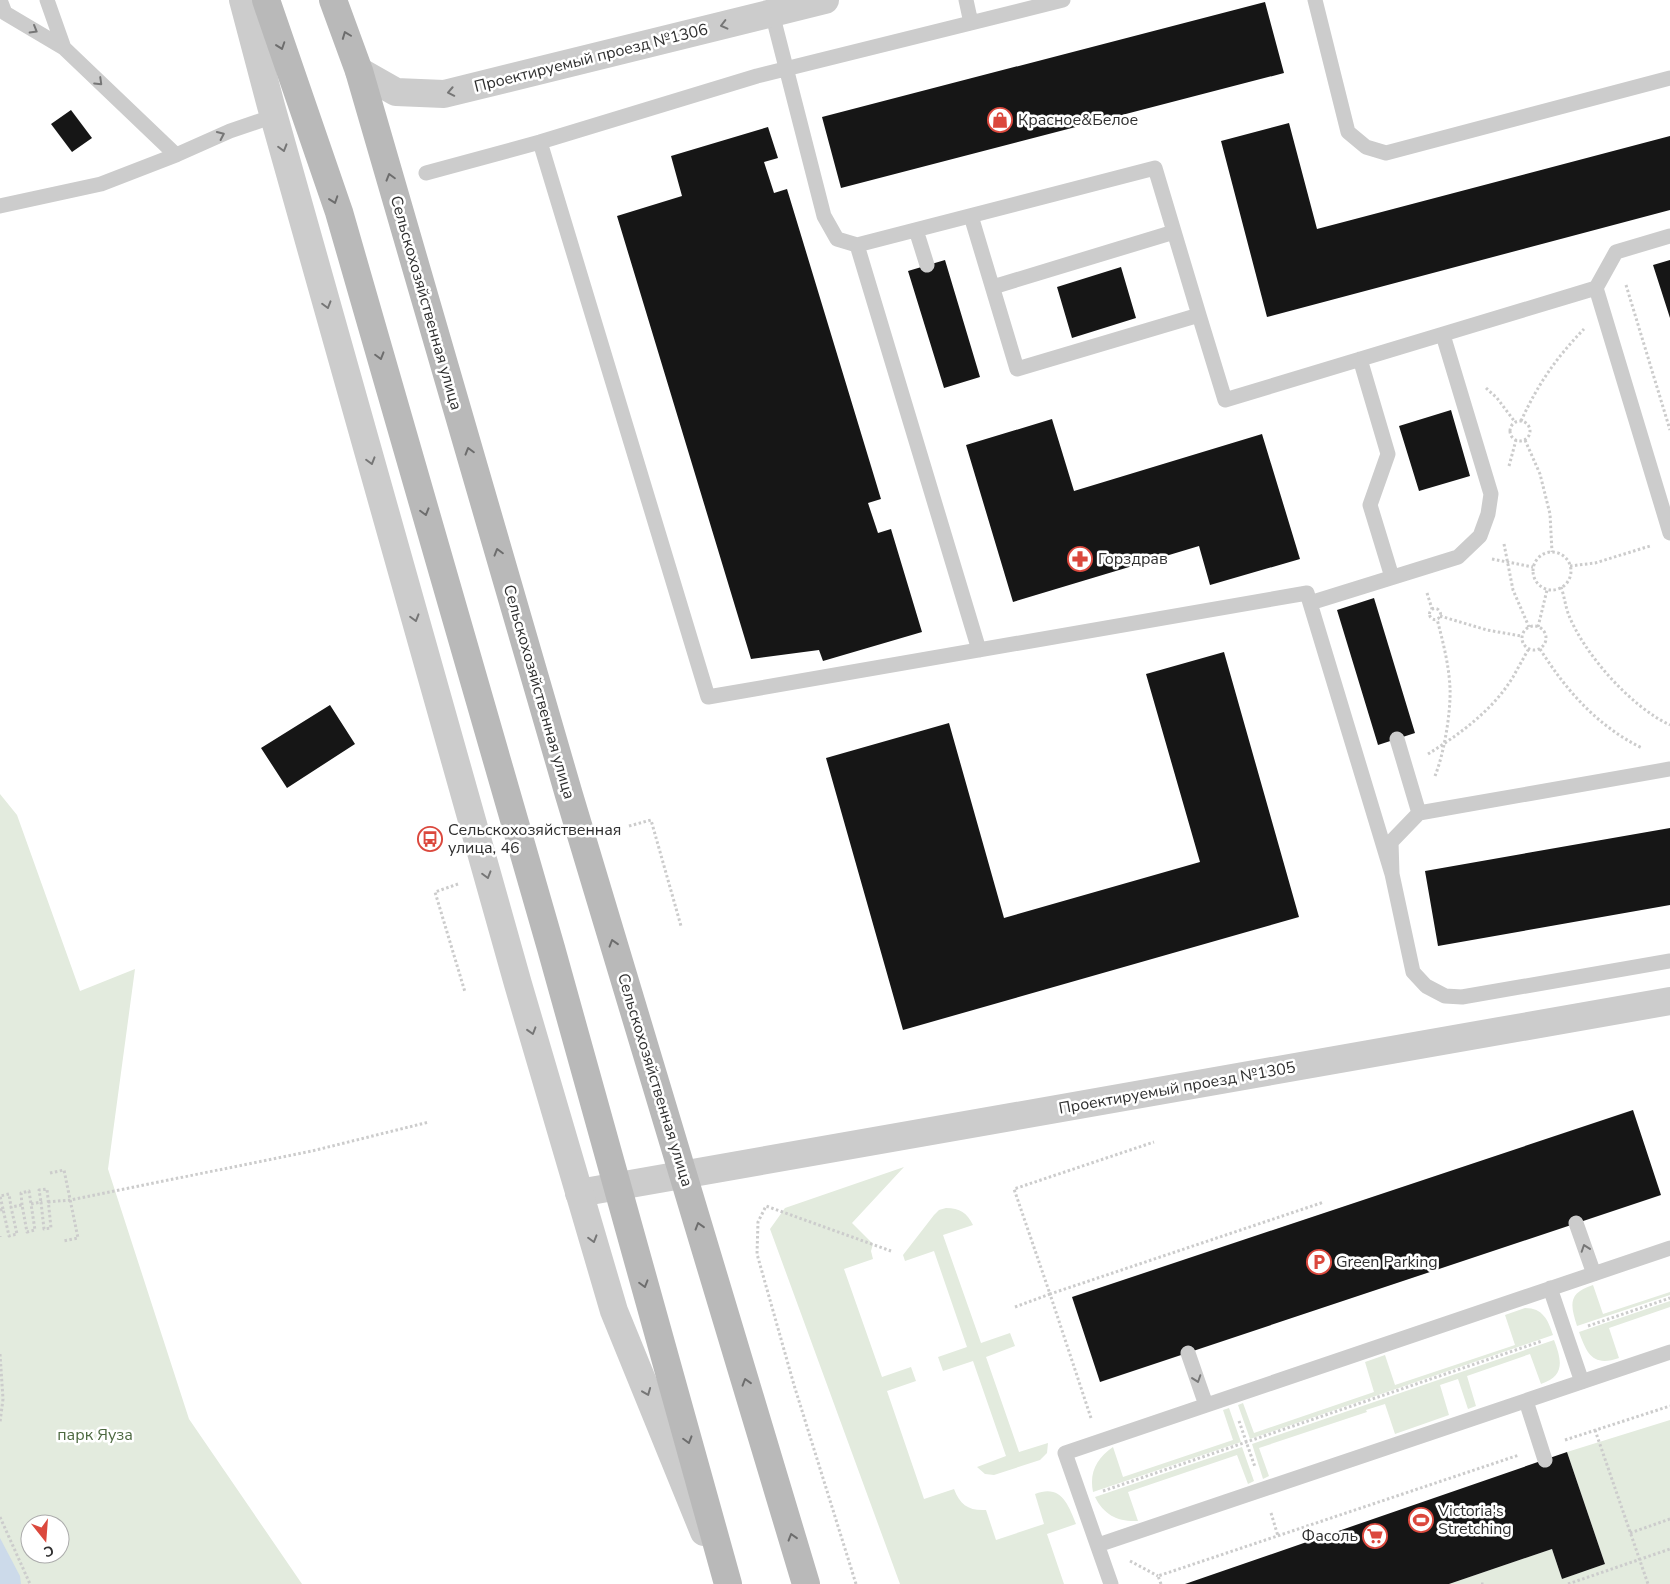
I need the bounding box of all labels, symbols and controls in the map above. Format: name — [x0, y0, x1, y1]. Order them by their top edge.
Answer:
street label: Проектируемый проезд №1306 — [472, 18, 710, 98]
one-way arrow — [720, 19, 729, 30]
one-way arrow — [29, 24, 38, 34]
one-way arrow — [342, 32, 352, 40]
one-way arrow — [276, 41, 286, 50]
one-way arrow — [94, 76, 103, 85]
one-way arrow — [446, 86, 455, 97]
shop icon: Красное&Белое — [987, 107, 1013, 133]
place label: Красное&Белое — [1018, 109, 1138, 131]
one-way arrow — [216, 131, 225, 141]
one-way arrow — [277, 144, 288, 153]
one-way arrow — [386, 174, 396, 182]
street label: Сельскохозяйственная улица — [385, 193, 467, 413]
one-way arrow — [329, 195, 339, 203]
one-way arrow — [321, 300, 332, 309]
one-way arrow — [375, 351, 385, 359]
one-way arrow — [465, 448, 475, 456]
one-way arrow — [365, 457, 375, 465]
one-way arrow — [420, 507, 430, 515]
pharmacy icon: Горздрав — [1067, 546, 1093, 572]
place label: Горздрав — [1098, 548, 1168, 570]
one-way arrow — [494, 549, 504, 557]
street label: Сельскохозяйственная улица — [498, 582, 580, 802]
one-way arrow — [409, 613, 419, 621]
place label: Сельскохозяйственная улица, 46 — [448, 819, 621, 859]
bus stop icon: Сельскохозяйственная улица, 46 — [417, 826, 443, 852]
one-way arrow — [481, 871, 492, 879]
one-way arrow — [609, 940, 619, 948]
street label: Сельскохозяйственная улица — [612, 971, 698, 1189]
one-way arrow — [526, 1027, 536, 1035]
street label: Проектируемый проезд №1305 — [1057, 1056, 1297, 1120]
one-way arrow — [694, 1222, 704, 1231]
one-way arrow — [588, 1235, 598, 1243]
one-way arrow — [1581, 1245, 1591, 1253]
parking icon: Green Parking — [1306, 1249, 1332, 1275]
place label: Green Parking — [1336, 1251, 1438, 1273]
one-way arrow — [639, 1279, 649, 1287]
one-way arrow — [1191, 1374, 1201, 1383]
one-way arrow — [741, 1378, 751, 1386]
one-way arrow — [641, 1388, 651, 1396]
park label: парк Яуза — [57, 1424, 133, 1446]
one-way arrow — [682, 1436, 693, 1445]
place label: Victoria's Stretching — [1437, 1500, 1512, 1540]
sports icon: Victoria's Stretching — [1408, 1507, 1434, 1533]
north arrow — [20, 1514, 70, 1564]
supermarket icon: Фасоль — [1362, 1523, 1388, 1549]
place label: Фасоль — [1302, 1525, 1358, 1547]
one-way arrow — [788, 1534, 798, 1542]
text: С — [41, 1540, 56, 1562]

